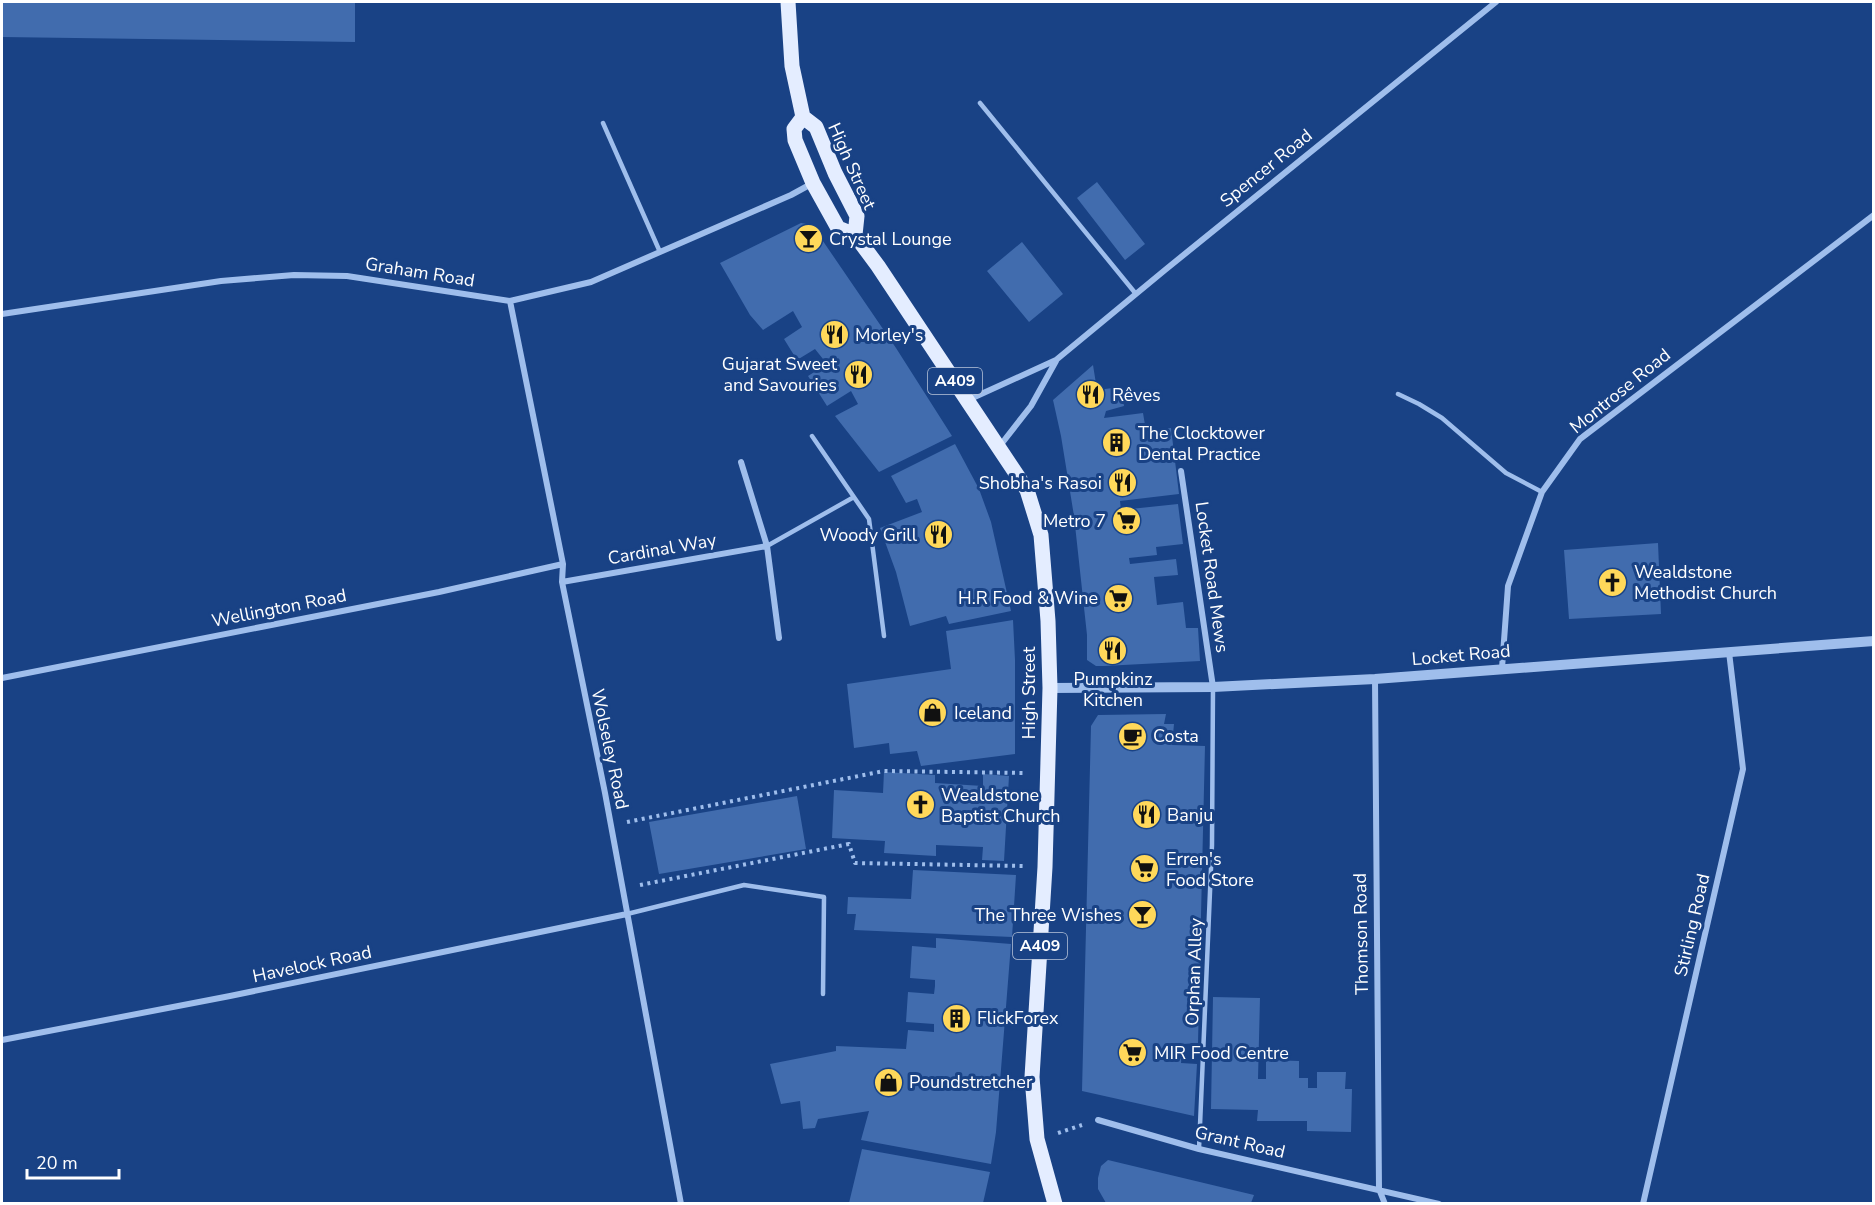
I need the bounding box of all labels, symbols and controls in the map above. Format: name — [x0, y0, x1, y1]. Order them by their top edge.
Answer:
street label: High Street — [822, 119, 882, 214]
street label: Spencer Road — [1215, 123, 1317, 213]
bar icon: Crystal Lounge — [792, 223, 824, 255]
place label: Crystal Lounge — [829, 227, 952, 251]
street label: Graham Road — [363, 251, 477, 293]
restaurant icon: Morley's — [818, 319, 850, 351]
place label: Morley's — [855, 323, 923, 347]
street label: Montrose Road — [1565, 343, 1675, 439]
place label: Gujarat Sweet and Savouries — [722, 352, 838, 397]
restaurant icon: Gujarat Sweet and Savouries — [842, 358, 874, 390]
road number: A409 — [928, 368, 982, 394]
restaurant icon: Rêves — [1075, 379, 1107, 411]
place label: Rêves — [1112, 383, 1161, 407]
place label: The Clocktower Dental Practice — [1138, 421, 1265, 466]
building icon: The Clocktower Dental Practice — [1101, 427, 1133, 459]
restaurant icon: Shobha's Rasoi — [1107, 467, 1139, 499]
place label: Shobha's Rasoi — [979, 471, 1102, 495]
street label: Locket Road Mews — [1190, 500, 1234, 654]
supermarket icon: Metro 7 — [1111, 505, 1143, 537]
place label: Metro 7 — [1043, 509, 1106, 533]
restaurant icon: Woody Grill — [922, 519, 954, 551]
place label: Woody Grill — [820, 523, 918, 547]
street label: Cardinal Way — [606, 528, 719, 570]
place label: Wealdstone Methodist Church — [1634, 560, 1777, 605]
church icon: Wealdstone Methodist Church — [1597, 566, 1629, 598]
supermarket icon: H.R Food & Wine — [1103, 582, 1135, 614]
street label: Wellington Road — [210, 583, 348, 633]
place label: H.R Food & Wine — [958, 586, 1098, 610]
restaurant icon: Pumpkinz Kitchen — [1097, 634, 1129, 666]
street label: Locket Road — [1411, 639, 1511, 671]
street label: High Street — [1017, 646, 1041, 739]
place label: Pumpkinz Kitchen — [1073, 667, 1153, 712]
street label: Wolseley Road — [586, 686, 634, 812]
shop icon: Iceland — [917, 697, 949, 729]
place label: Iceland — [954, 701, 1012, 725]
cafe icon: Costa — [1116, 720, 1148, 752]
place label: Costa — [1153, 724, 1199, 748]
place label: Wealdstone Baptist Church — [941, 783, 1060, 828]
church icon: Wealdstone Baptist Church — [904, 789, 936, 821]
restaurant icon: Banju — [1130, 799, 1162, 831]
place label: Banju — [1167, 803, 1213, 827]
place label: Erren's Food Store — [1166, 847, 1254, 892]
supermarket icon: Erren's Food Store — [1129, 853, 1161, 885]
street label: Stirling Road — [1669, 871, 1715, 979]
street label: Thomson Road — [1348, 873, 1374, 995]
bar icon: The Three Wishes — [1127, 899, 1159, 931]
place label: The Three Wishes — [974, 903, 1122, 927]
street label: Orphan Alley — [1180, 917, 1208, 1026]
road number: A409 — [1013, 933, 1067, 959]
street label: Havelock Road — [250, 940, 374, 988]
building icon: FlickForex — [940, 1002, 972, 1034]
place label: FlickForex — [977, 1006, 1059, 1030]
supermarket icon: MIR Food Centre — [1117, 1037, 1149, 1069]
place label: MIR Food Centre — [1154, 1041, 1289, 1065]
shop icon: Poundstretcher — [872, 1066, 904, 1098]
place label: Poundstretcher — [909, 1070, 1033, 1094]
street label: Grant Road — [1192, 1120, 1288, 1164]
scale bar — [27, 1142, 118, 1180]
text: 20 m — [36, 1151, 78, 1175]

